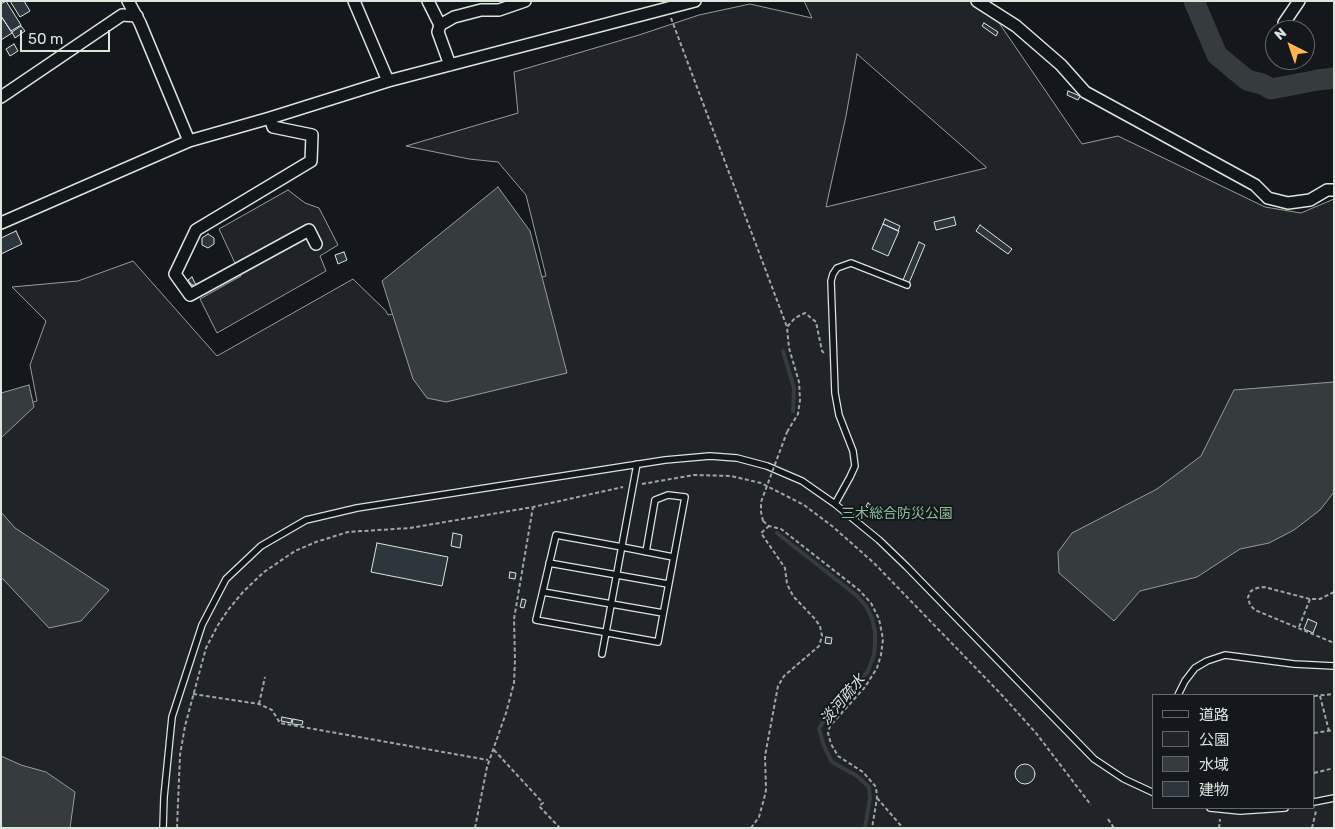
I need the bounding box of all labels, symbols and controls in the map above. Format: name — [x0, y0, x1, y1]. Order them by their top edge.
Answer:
scale bar — [22, 20, 112, 52]
north arrow — [1265, 20, 1315, 70]
text: N — [1271, 24, 1290, 44]
text: 50 m — [28, 30, 63, 48]
park label: 三木総合防災公園 — [841, 506, 953, 522]
water label: 淡河疏水 — [817, 671, 869, 729]
legend — [1152, 694, 1315, 809]
text: 道路 — [1199, 706, 1229, 724]
text: 公園 — [1199, 731, 1229, 749]
text: 水域 — [1199, 756, 1229, 774]
text: 建物 — [1199, 781, 1229, 799]

